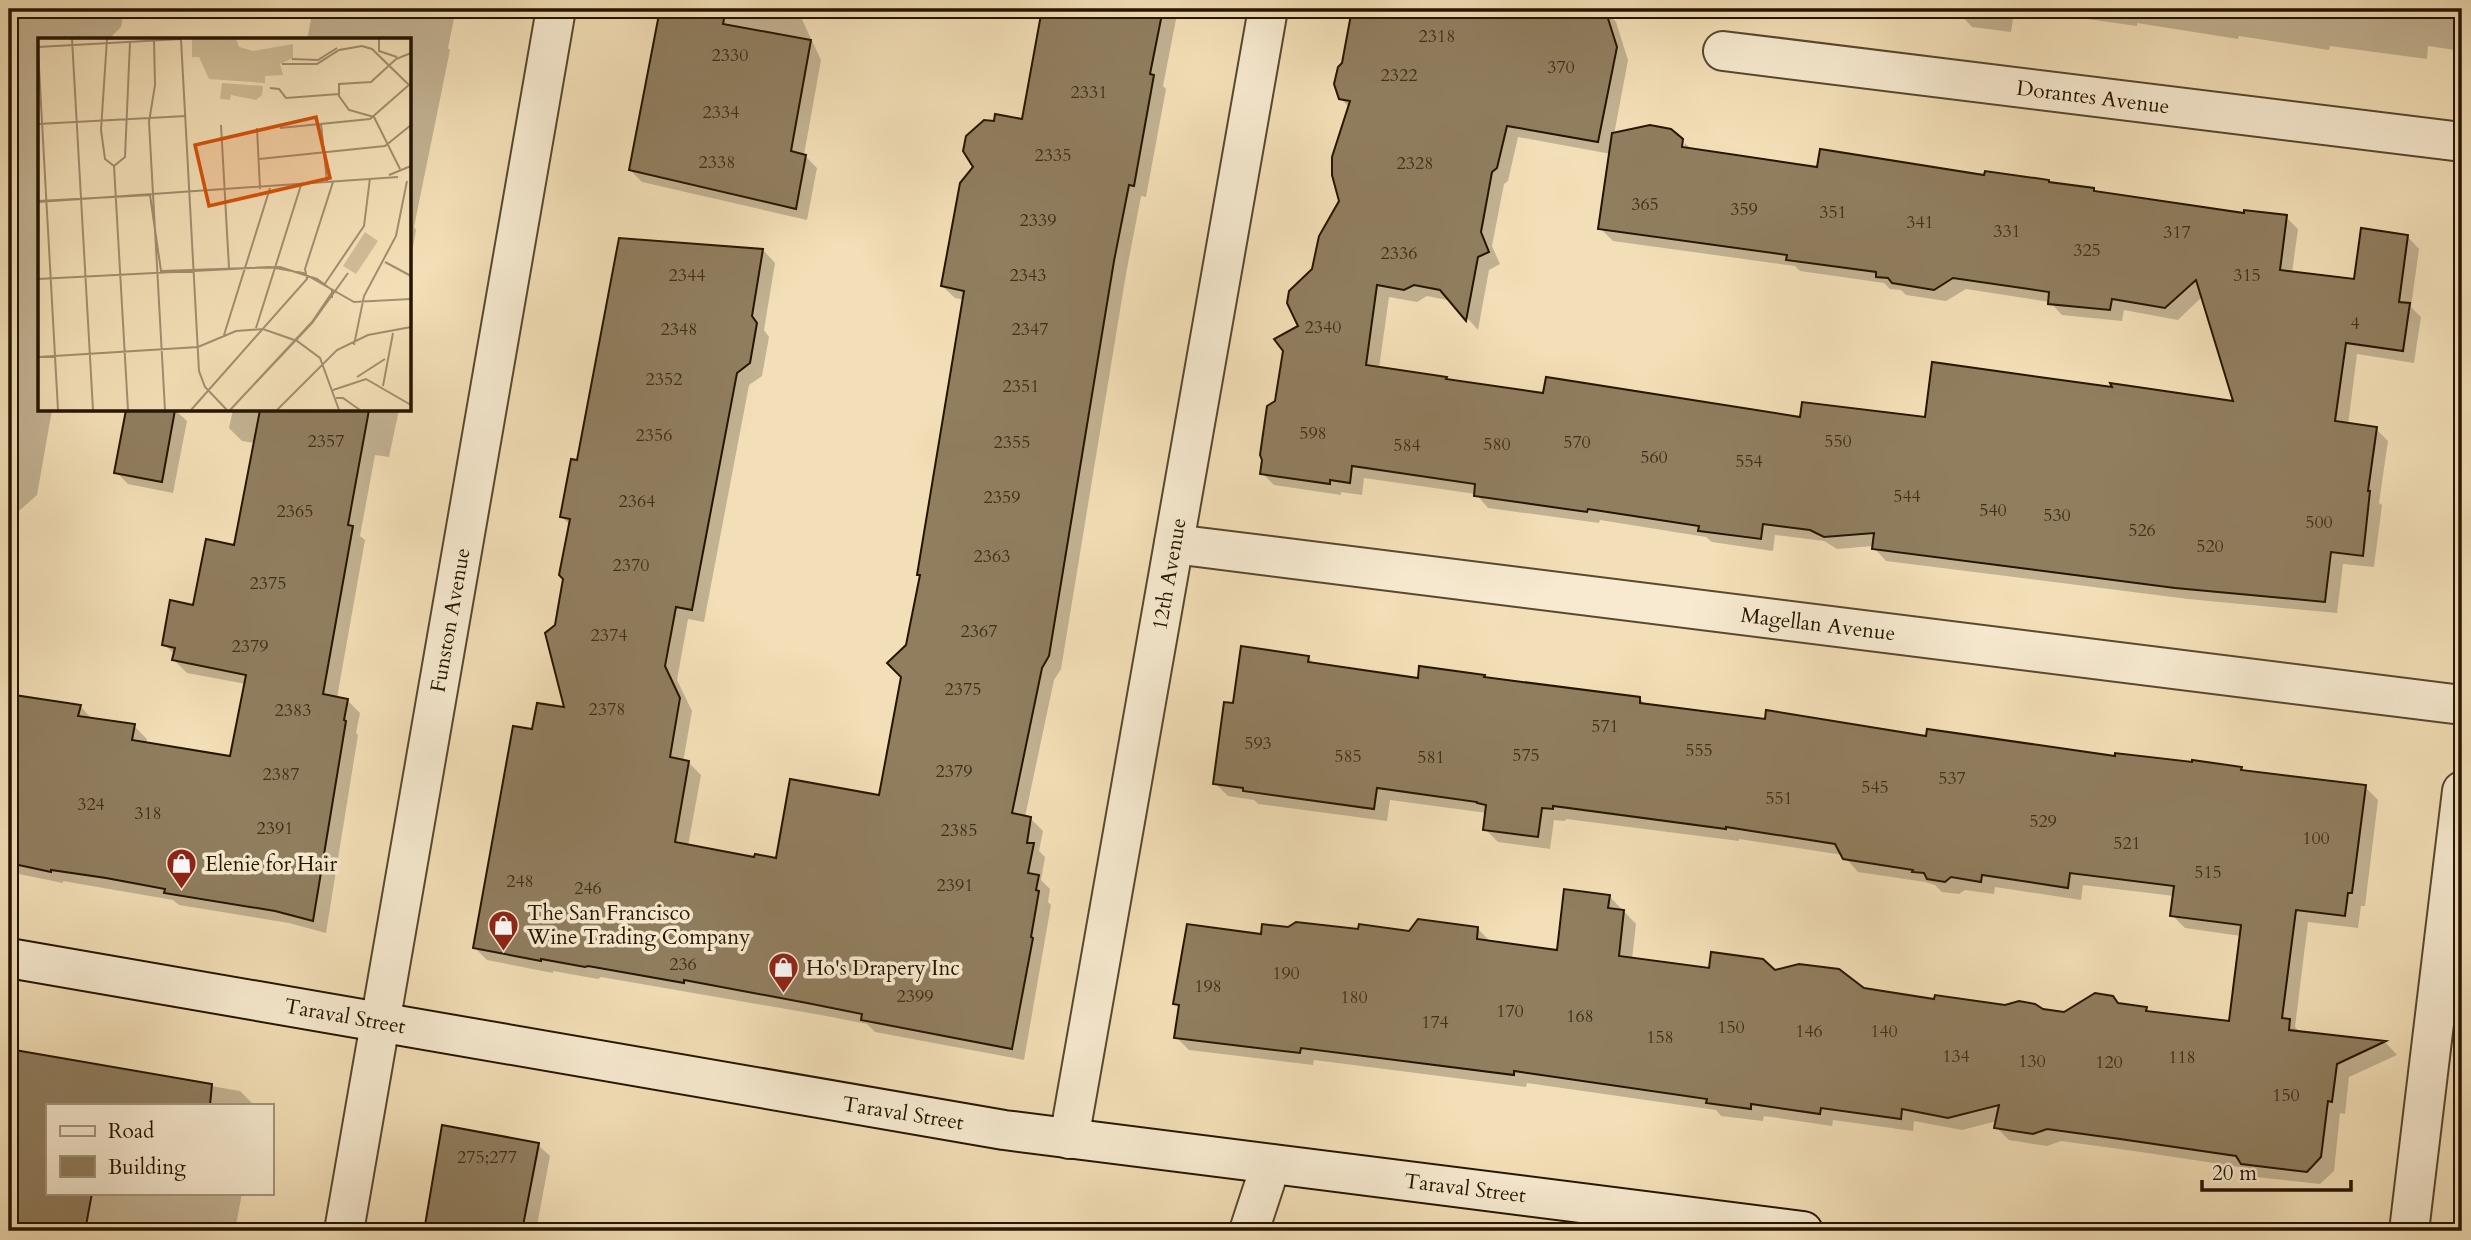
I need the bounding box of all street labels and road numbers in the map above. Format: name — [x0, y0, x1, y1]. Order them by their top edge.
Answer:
street label: Dorantes Avenue — [2015, 74, 2171, 121]
street label: 12th Avenue — [1145, 516, 1194, 632]
street label: Funston Avenue — [424, 546, 477, 695]
street label: Magellan Avenue — [1739, 601, 1897, 648]
street label: Taraval Street — [282, 992, 408, 1041]
street label: Taraval Street — [840, 1090, 966, 1137]
street label: Taraval Street — [1402, 1167, 1528, 1210]

